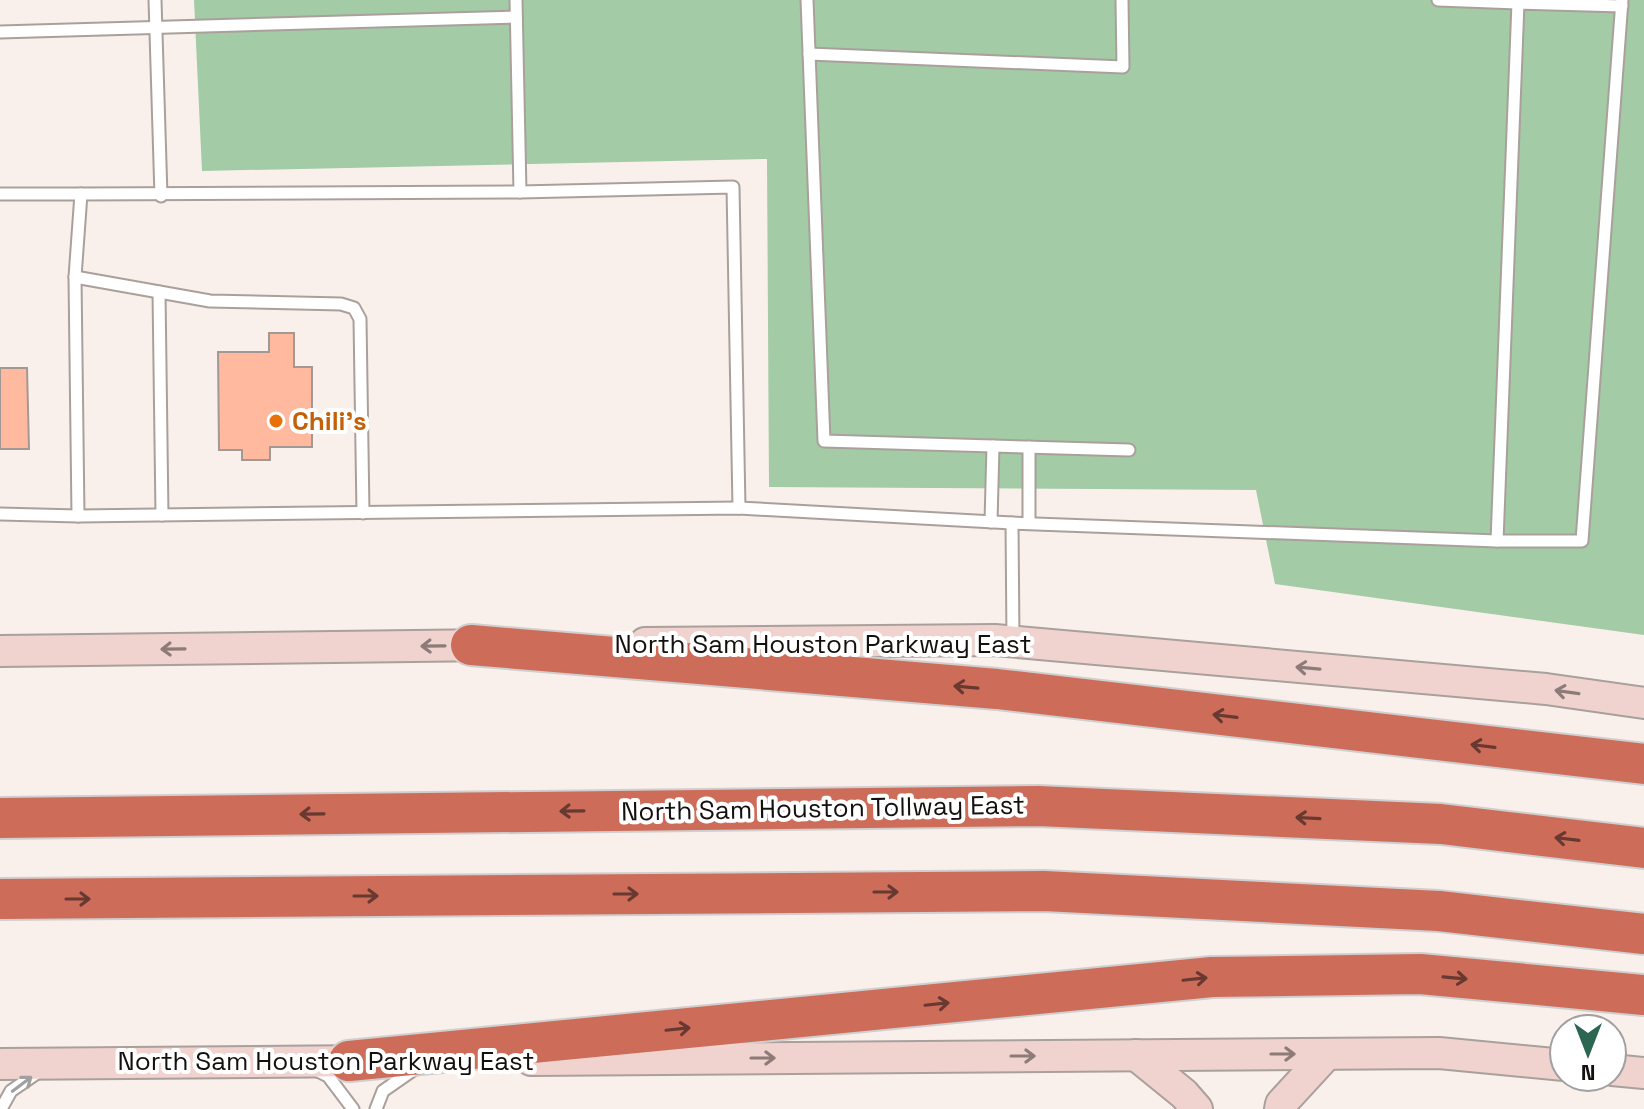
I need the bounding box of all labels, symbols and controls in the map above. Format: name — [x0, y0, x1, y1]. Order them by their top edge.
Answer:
place label: Chili's — [292, 404, 367, 438]
marker: Chili's — [267, 412, 285, 430]
street label: North Sam Houston Parkway East — [615, 627, 1032, 661]
one-way arrow — [420, 638, 447, 653]
one-way arrow — [160, 641, 187, 657]
one-way arrow — [1295, 660, 1322, 675]
one-way arrow — [953, 679, 980, 694]
one-way arrow — [1555, 684, 1580, 699]
one-way arrow — [1213, 708, 1238, 723]
one-way arrow — [1471, 738, 1496, 753]
street label: North Sam Houston Tollway East — [621, 787, 1025, 829]
one-way arrow — [559, 803, 586, 819]
one-way arrow — [299, 807, 326, 822]
one-way arrow — [1295, 810, 1322, 825]
one-way arrow — [1554, 831, 1580, 846]
one-way arrow — [872, 884, 899, 900]
one-way arrow — [612, 886, 639, 902]
one-way arrow — [352, 888, 379, 904]
one-way arrow — [64, 891, 91, 906]
one-way arrow — [1441, 970, 1468, 985]
one-way arrow — [1182, 971, 1208, 986]
one-way arrow — [923, 997, 950, 1012]
north arrow — [1548, 1013, 1628, 1093]
one-way arrow — [664, 1022, 691, 1037]
street label: North Sam Houston Parkway East — [118, 1044, 535, 1078]
one-way arrow — [1269, 1046, 1296, 1062]
one-way arrow — [1009, 1048, 1036, 1064]
one-way arrow — [749, 1050, 776, 1066]
text: N — [1581, 1059, 1595, 1087]
one-way arrow — [11, 1075, 32, 1092]

